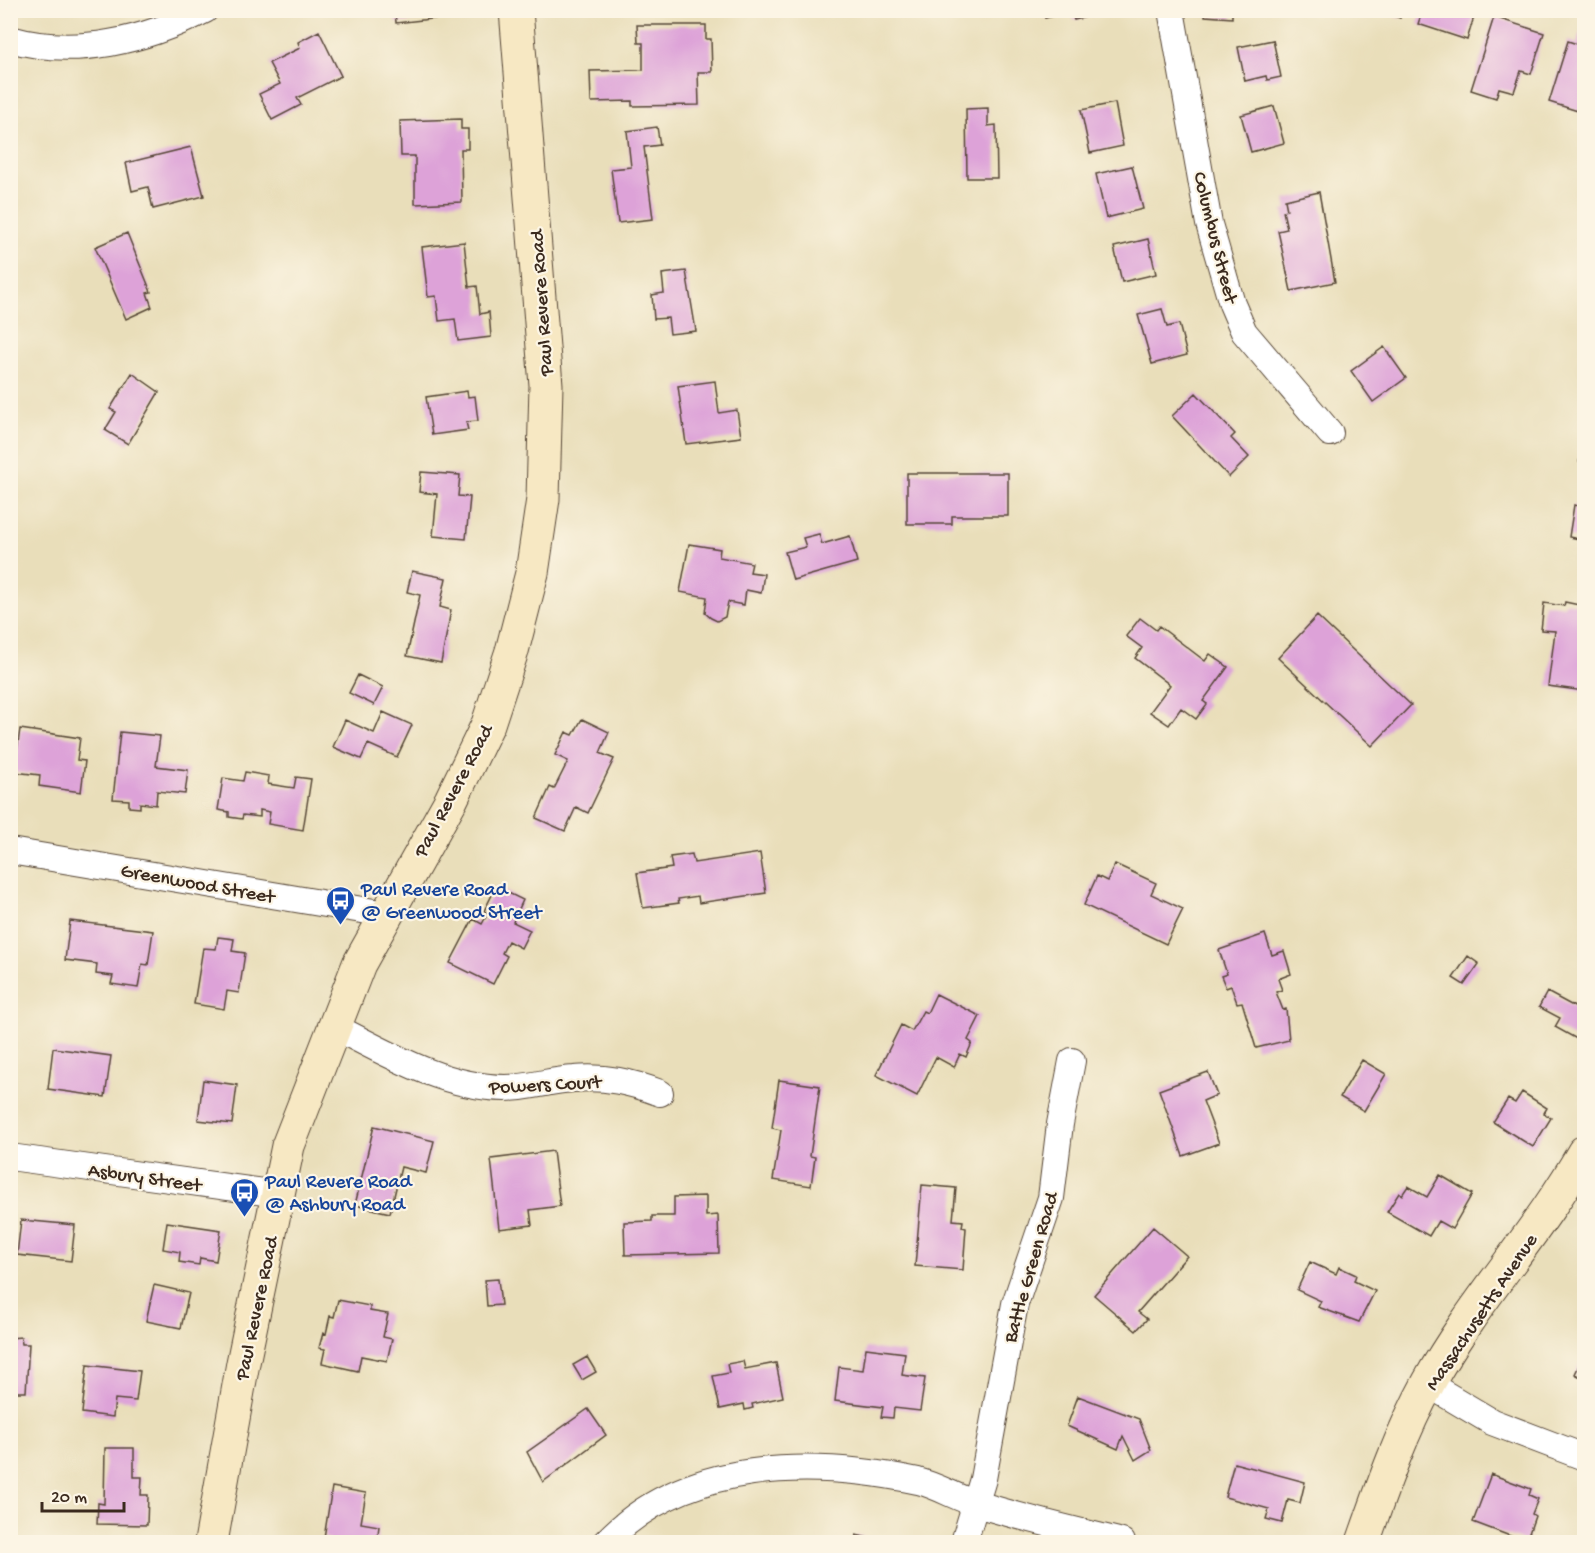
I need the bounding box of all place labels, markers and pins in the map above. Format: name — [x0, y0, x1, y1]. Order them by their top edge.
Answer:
place label: Paul Revere Road @ Greenwood Street — [360, 880, 543, 926]
bus stop icon: Paul Revere Road @ Greenwood Street — [324, 884, 356, 926]
place label: Paul Revere Road @ Ashbury Road — [264, 1172, 414, 1218]
bus stop icon: Paul Revere Road @ Ashbury Road — [228, 1176, 260, 1218]

